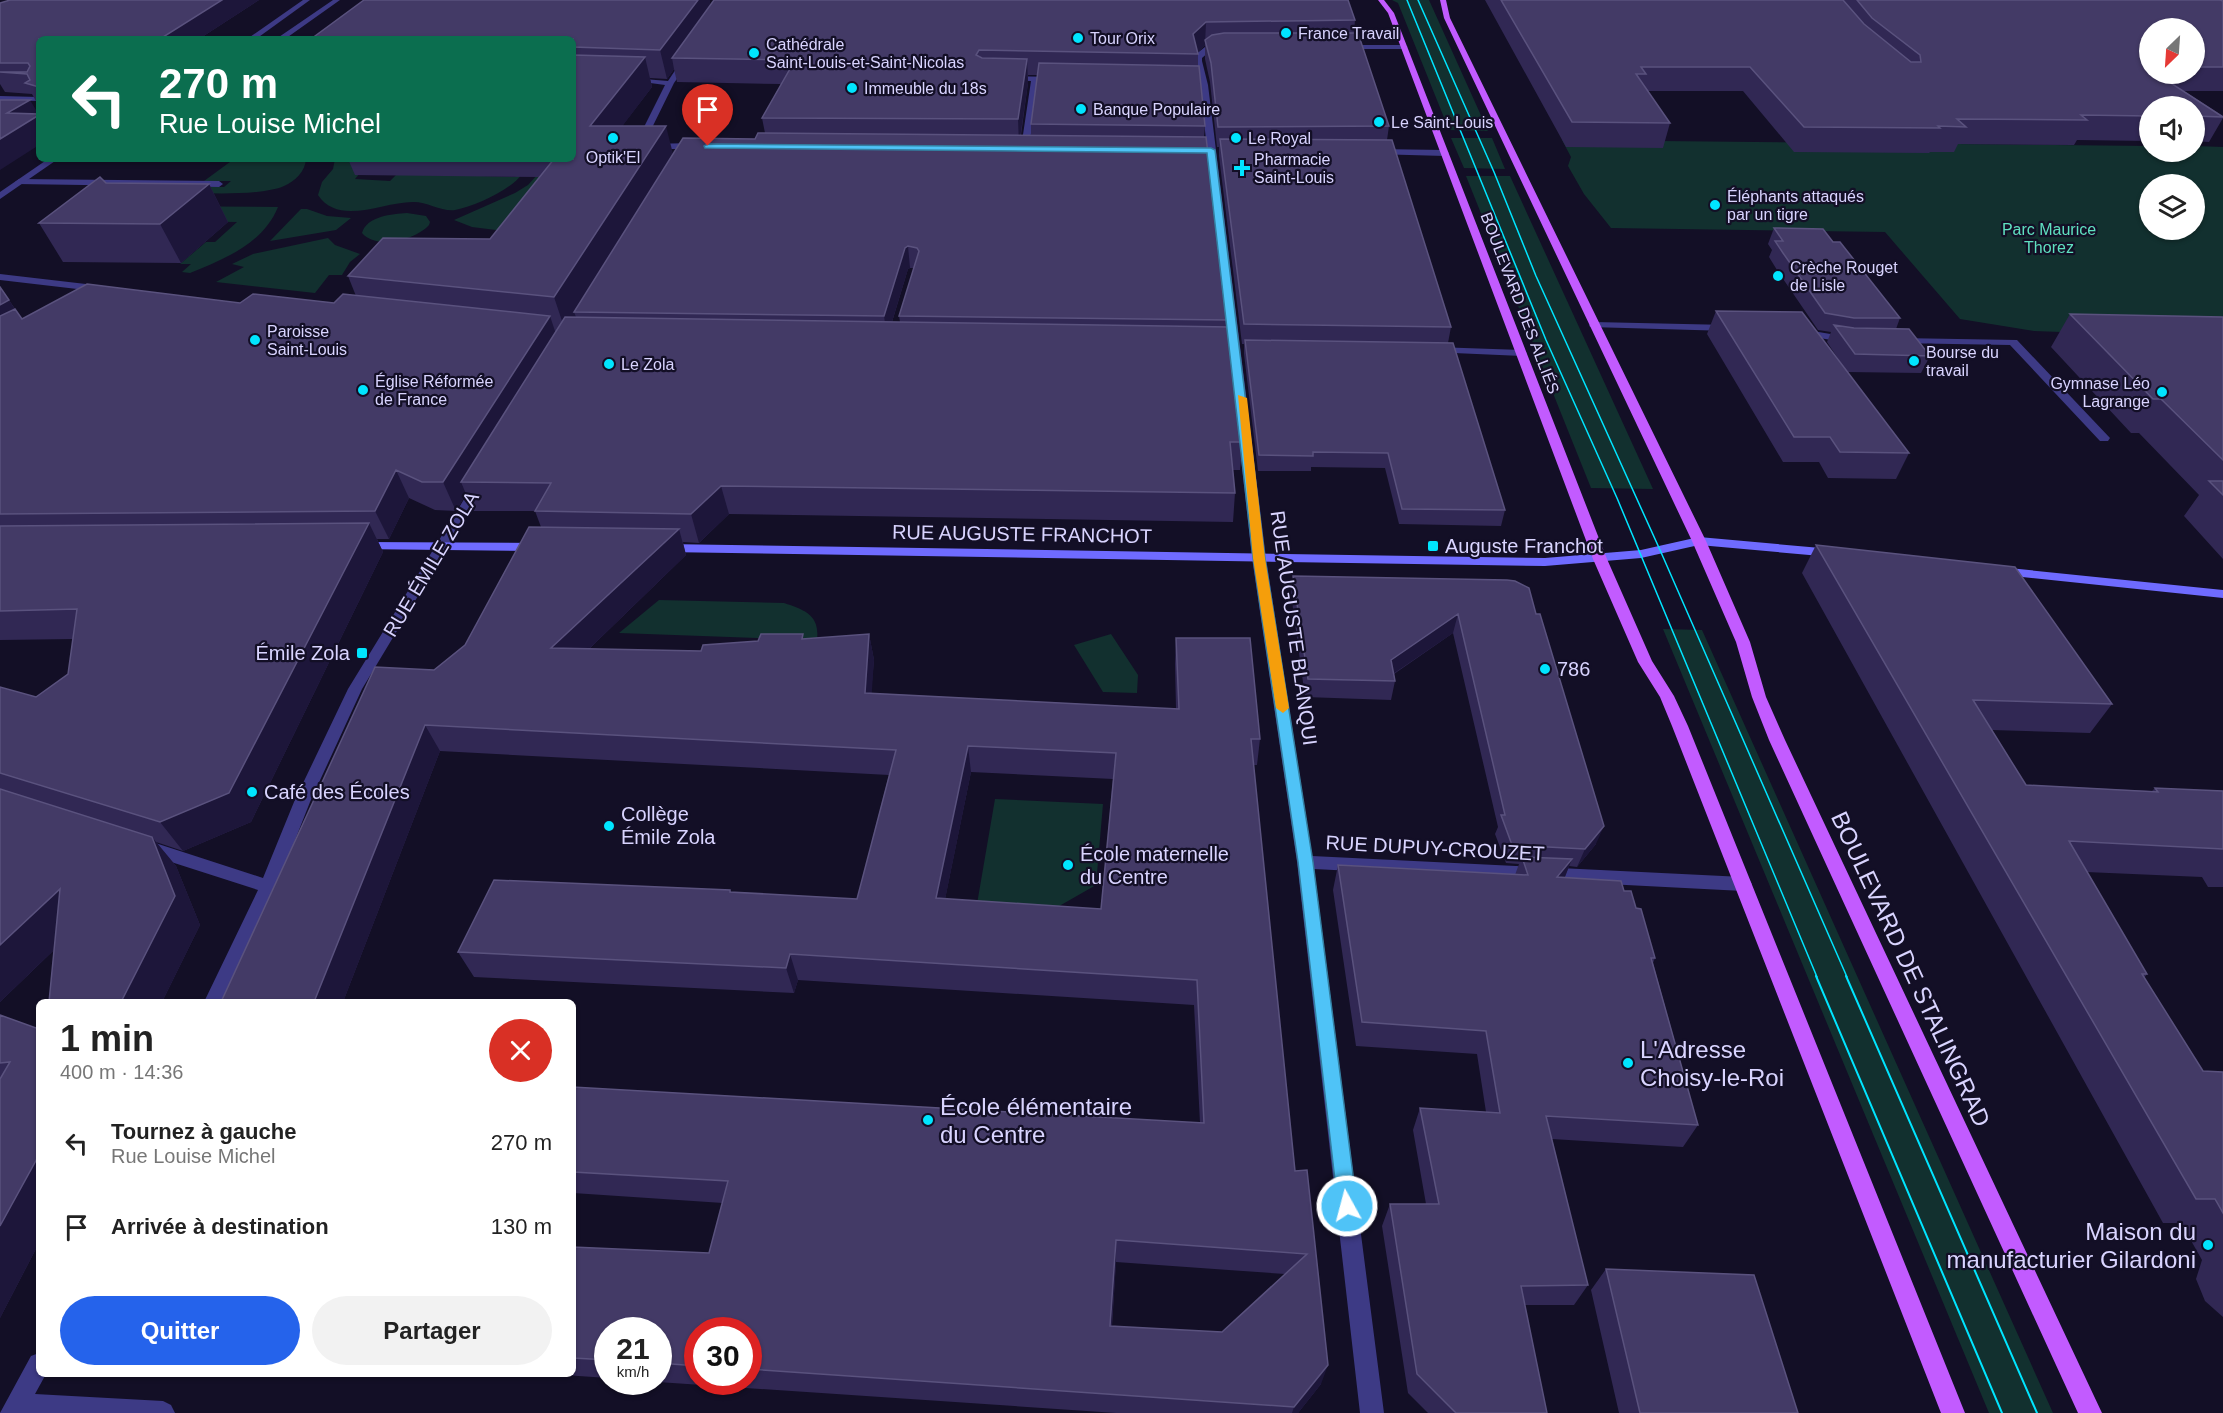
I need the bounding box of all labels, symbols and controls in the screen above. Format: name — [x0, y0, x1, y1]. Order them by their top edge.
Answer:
north arrow — [2139, 18, 2205, 84]
map controls — [2139, 18, 2205, 240]
place label: France Travail — [1298, 25, 1399, 42]
marker: France Travail — [1279, 26, 1293, 40]
place label: Tour Orix — [1090, 30, 1155, 47]
marker: Tour Orix — [1071, 31, 1085, 45]
place label: Cathédrale Saint-Louis-et-Saint-Nicolas — [766, 36, 964, 71]
marker: Cathédrale Saint-Louis-et-Saint-Nicolas — [747, 46, 761, 60]
icon: left — [60, 60, 138, 138]
text: 270 m — [159, 60, 278, 107]
place label: Immeuble du 18s — [864, 80, 987, 97]
marker: Immeuble du 18s — [845, 81, 859, 95]
pin — [682, 84, 733, 146]
icon: arrive — [691, 93, 724, 126]
button: sound — [2139, 96, 2205, 162]
place label: Banque Populaire — [1093, 101, 1220, 118]
marker: Banque Populaire — [1074, 102, 1088, 116]
text: Rue Louise Michel — [159, 109, 381, 139]
place label: Le Saint-Louis — [1391, 114, 1493, 131]
marker: Le Saint-Louis — [1372, 115, 1386, 129]
place label: Le Royal — [1248, 130, 1311, 147]
marker: Optik'El — [606, 131, 620, 145]
marker: Le Royal — [1229, 131, 1243, 145]
place label: Optik'El — [586, 149, 640, 166]
place label: Pharmacie Saint-Louis — [1254, 151, 1334, 186]
marker: Pharmacie Saint-Louis — [1235, 161, 1249, 175]
button: layers — [2139, 174, 2205, 240]
place label: Éléphants attaqués par un tigre — [1727, 187, 1864, 223]
marker: Éléphants attaqués par un tigre — [1708, 198, 1722, 212]
street label: BOULEVARD DES ALLIÉS — [1478, 210, 1563, 396]
park label: Parc Maurice Thorez — [2002, 221, 2096, 256]
place label: Crèche Rouget de Lisle — [1790, 259, 1898, 294]
marker: Crèche Rouget de Lisle — [1771, 269, 1785, 283]
place label: Paroisse Saint-Louis — [267, 323, 347, 358]
marker: Paroisse Saint-Louis — [248, 333, 262, 347]
place label: Bourse du travail — [1926, 344, 1999, 379]
marker: Bourse du travail — [1907, 354, 1921, 368]
place label: Le Zola — [621, 356, 674, 373]
marker: Le Zola — [602, 357, 616, 371]
place label: Église Réformée de France — [375, 372, 493, 408]
place label: Gymnase Léo Lagrange — [2050, 375, 2150, 410]
marker: Église Réformée de France — [356, 383, 370, 397]
marker: Gymnase Léo Lagrange — [2155, 385, 2169, 399]
street label: RUE ÉMILE ZOLA — [379, 487, 483, 641]
street label: RUE AUGUSTE BLANQUI — [1267, 509, 1321, 747]
street label: RUE AUGUSTE FRANCHOT — [892, 521, 1152, 547]
place label: Auguste Franchot — [1445, 535, 1603, 557]
marker: Auguste Franchot — [1426, 539, 1440, 553]
place label: Émile Zola — [256, 642, 351, 664]
marker: Émile Zola — [355, 646, 369, 660]
place label: 786 — [1557, 658, 1590, 680]
marker: 786 — [1538, 662, 1552, 676]
place label: Café des Écoles — [264, 781, 410, 803]
marker: Café des Écoles — [245, 785, 259, 799]
place label: Collège Émile Zola — [621, 803, 716, 848]
street label: BOULEVARD DE STALINGRAD — [1826, 807, 1996, 1131]
marker: Collège Émile Zola — [602, 819, 616, 833]
street label: RUE DUPUY-CROUZET — [1325, 831, 1545, 865]
place label: École maternelle du Centre — [1080, 843, 1229, 888]
marker: École maternelle du Centre — [1061, 858, 1075, 872]
text: 1 min — [60, 1018, 154, 1059]
button: close — [489, 1019, 552, 1082]
place label: L'Adresse Choisy-le-Roi — [1640, 1036, 1784, 1091]
marker: L'Adresse Choisy-le-Roi — [1621, 1056, 1635, 1070]
text: 400 m · 14:36 — [60, 1061, 183, 1083]
place label: École élémentaire du Centre — [940, 1093, 1132, 1148]
marker: École élémentaire du Centre — [921, 1113, 935, 1127]
text: Tournez à gauche — [111, 1119, 296, 1144]
icon: left — [60, 1127, 93, 1160]
text: 270 m — [491, 1130, 552, 1155]
text: Rue Louise Michel — [111, 1145, 276, 1167]
position arrow — [1315, 1174, 1379, 1238]
icon: arrive — [60, 1211, 93, 1244]
text: Arrivée à destination — [111, 1214, 329, 1239]
text: 130 m — [491, 1214, 552, 1239]
place label: Maison du manufacturier Gilardoni — [1947, 1218, 2196, 1273]
marker: Maison du manufacturier Gilardoni — [2201, 1238, 2215, 1252]
button: Quitter — [60, 1296, 300, 1365]
button: Partager — [312, 1296, 552, 1365]
speed limit sign: 30 — [684, 1317, 762, 1395]
text: 21 — [616, 1332, 650, 1365]
text: km/h — [617, 1363, 649, 1380]

